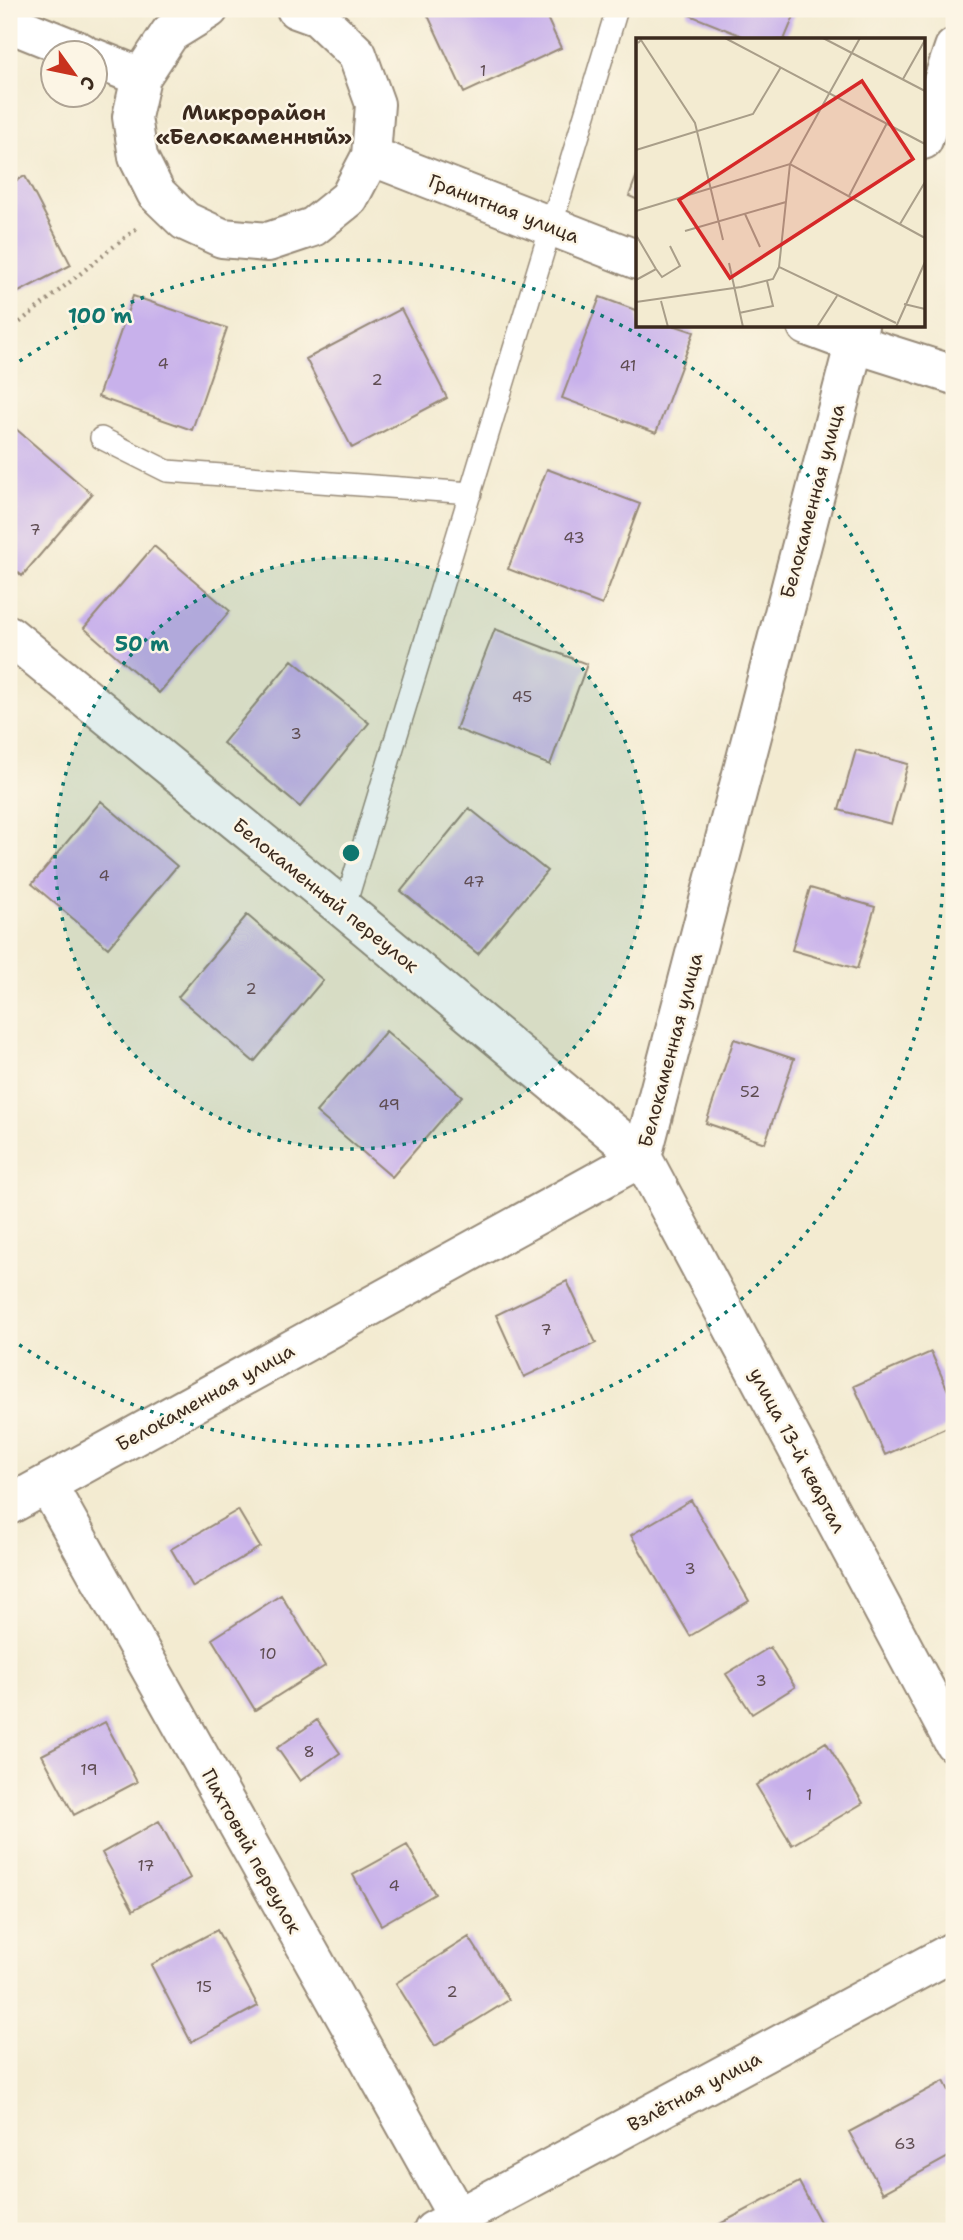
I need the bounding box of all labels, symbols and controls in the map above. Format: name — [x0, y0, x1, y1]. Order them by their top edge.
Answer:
north arrow — [38, 38, 108, 108]
inset map — [636, 38, 925, 327]
house number: 1 — [480, 60, 486, 81]
text: С — [74, 71, 101, 95]
district label: Микрорайон «Белокаменный» — [156, 99, 352, 151]
street label: Гранитная улица — [425, 168, 583, 249]
text: 100 m — [68, 302, 132, 330]
house number: 4 — [157, 353, 169, 374]
house number: 41 — [619, 355, 637, 376]
house number: 2 — [371, 369, 383, 390]
street label: Белокаменная улица — [775, 401, 851, 601]
house number: 7 — [29, 519, 41, 540]
house number: 43 — [563, 527, 585, 548]
text: 50 m — [115, 630, 169, 658]
house number: 45 — [512, 686, 532, 707]
house number: 3 — [290, 723, 302, 744]
street label: Белокаменный переулок — [227, 812, 424, 978]
centre of rings — [339, 841, 363, 865]
house number: 4 — [98, 865, 110, 886]
house number: 47 — [463, 871, 485, 892]
street label: Белокаменная улица — [633, 950, 709, 1150]
house number: 2 — [245, 978, 257, 999]
house number: 52 — [740, 1081, 760, 1102]
house number: 49 — [378, 1094, 400, 1115]
house number: 7 — [540, 1319, 552, 1340]
street label: Белокаменная улица — [112, 1338, 299, 1457]
street label: улица 13-й квартал — [743, 1363, 852, 1538]
house number: 3 — [684, 1558, 696, 1579]
house number: 10 — [259, 1643, 277, 1664]
house number: 3 — [755, 1670, 767, 1691]
house number: 8 — [303, 1741, 315, 1762]
house number: 19 — [80, 1759, 98, 1780]
street label: Пихтовый переулок — [196, 1765, 307, 1938]
house number: 1 — [806, 1784, 812, 1805]
house number: 17 — [137, 1855, 155, 1876]
house number: 4 — [388, 1875, 400, 1896]
house number: 15 — [196, 1976, 212, 1997]
house number: 2 — [446, 1981, 458, 2002]
street label: Взлётная улица — [623, 2046, 766, 2137]
house number: 63 — [894, 2133, 916, 2154]

